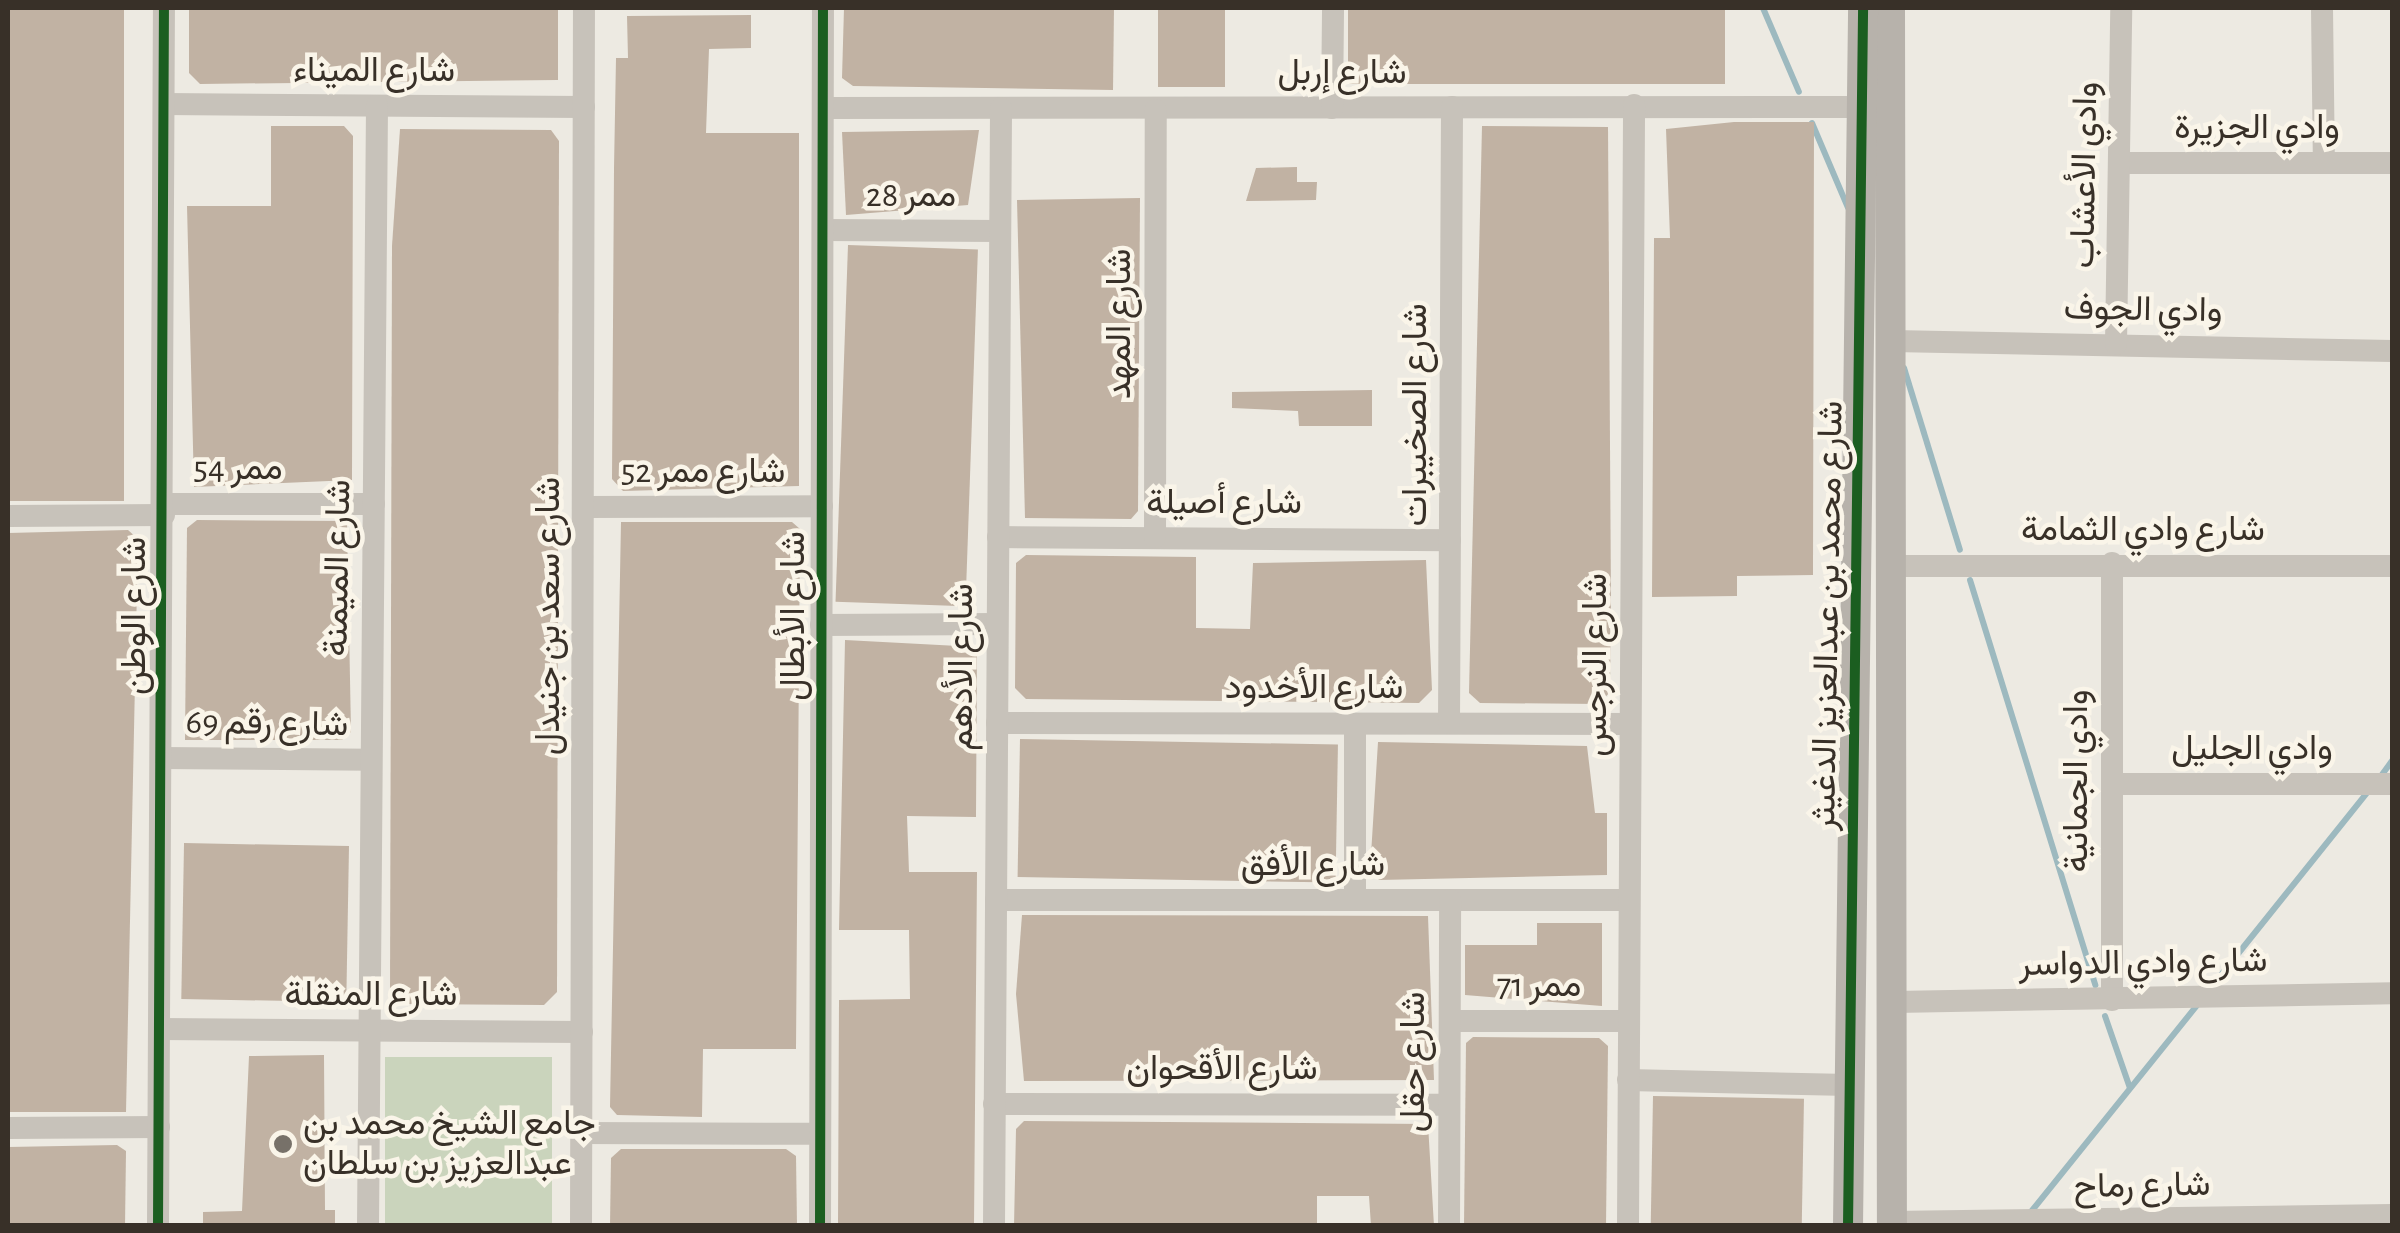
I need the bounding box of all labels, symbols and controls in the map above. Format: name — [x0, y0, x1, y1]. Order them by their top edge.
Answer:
street label: شارع الميناء — [293, 50, 455, 92]
street label: شارع إربل — [1277, 52, 1407, 94]
street label: وادي الأعشاب — [2062, 81, 2108, 269]
street label: وادي الجزيرة — [2174, 107, 2340, 149]
street label: ممر 28 — [866, 175, 956, 217]
street label: شارع المهد — [1099, 249, 1141, 399]
street label: وادي الجوف — [2063, 288, 2223, 332]
street label: شارع الصخيبرات — [1395, 303, 1437, 527]
street label: شارع محمد بن عبدالعزيز الدغيثر — [1803, 400, 1853, 832]
street label: ممر 54 — [193, 448, 283, 490]
street label: شارع ممر 52 — [621, 451, 785, 493]
street label: شارع سعد بن جنيدل — [528, 477, 570, 755]
street label: شارع الميمنة — [315, 479, 361, 657]
street label: شارع أصيلة — [1146, 482, 1302, 524]
street label: شارع وادي الثمامة — [2021, 509, 2265, 551]
street label: شارع الأبطال — [773, 531, 815, 701]
street label: شارع الوطن — [114, 537, 156, 695]
street label: شارع النرجس — [1575, 573, 1617, 757]
street label: شارع الأدهم — [941, 583, 983, 751]
street label: شارع الأخدود — [1225, 667, 1403, 709]
street label: وادي الجمانية — [2056, 690, 2098, 872]
street label: شارع رقم 69 — [185, 702, 349, 746]
street label: وادي الجليل — [2171, 728, 2333, 770]
street label: شارع الأفق — [1241, 844, 1385, 886]
street label: شارع وادي الدواسر — [2018, 940, 2268, 986]
street label: ممر 71 — [1497, 965, 1581, 1007]
street label: شارع المنقلة — [285, 974, 457, 1016]
street label: شارع حقل — [1393, 992, 1435, 1132]
street label: شارع الأقحوان — [1126, 1048, 1318, 1090]
place label: جامع الشيخ محمد بن عبدالعزيز بن سلطان — [303, 1103, 596, 1185]
marker: جامع الشيخ محمد بن عبدالعزيز بن سلطان — [272, 1133, 294, 1155]
street label: شارع رماح — [2073, 1164, 2211, 1208]

